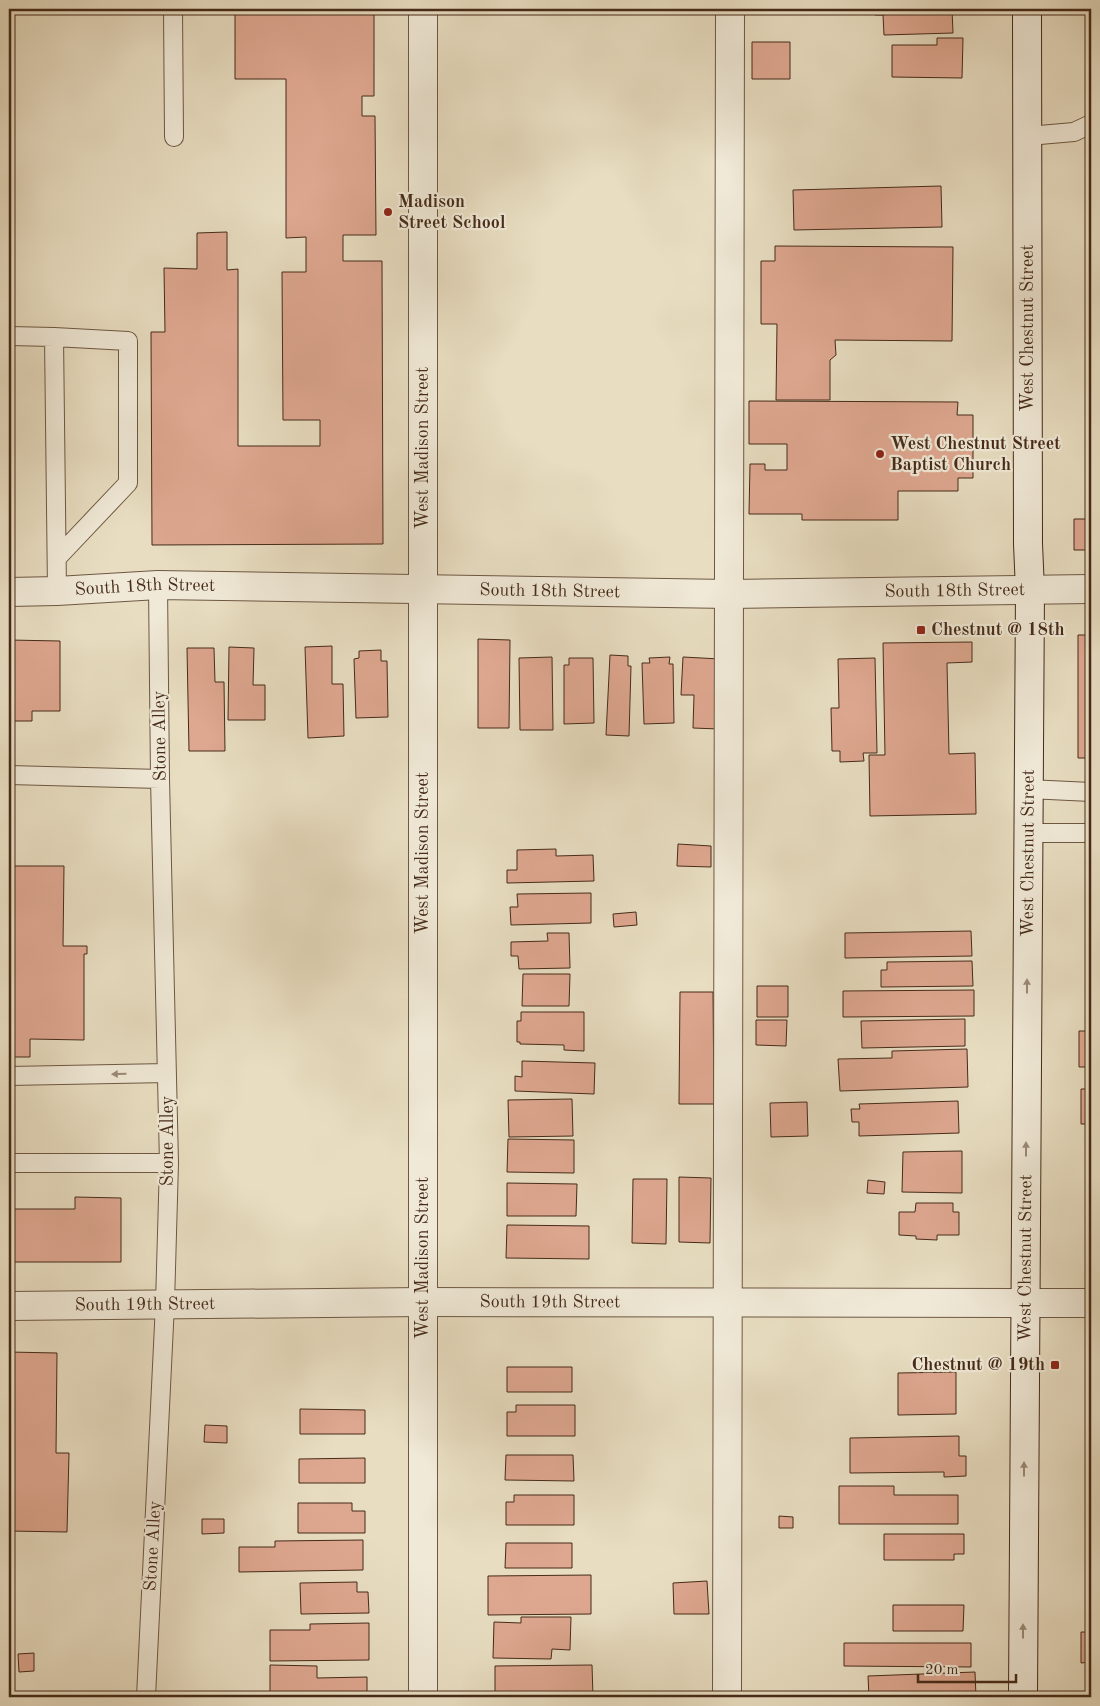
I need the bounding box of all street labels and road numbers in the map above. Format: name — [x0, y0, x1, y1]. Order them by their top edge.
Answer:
street label: West Chestnut Street — [1019, 244, 1037, 412]
street label: West Madison Street — [414, 367, 432, 529]
street label: South 18th Street — [74, 576, 215, 599]
street label: South 18th Street — [479, 581, 620, 601]
street label: South 18th Street — [884, 581, 1025, 601]
street label: Stone Alley — [150, 690, 170, 782]
street label: West Chestnut Street — [1019, 769, 1038, 937]
street label: West Madison Street — [414, 772, 432, 934]
street label: Stone Alley — [159, 1095, 177, 1186]
street label: West Chestnut Street — [1016, 1174, 1035, 1342]
street label: West Madison Street — [414, 1177, 432, 1339]
street label: South 19th Street — [480, 1293, 620, 1311]
street label: South 19th Street — [75, 1295, 215, 1314]
street label: Stone Alley — [142, 1500, 164, 1592]

